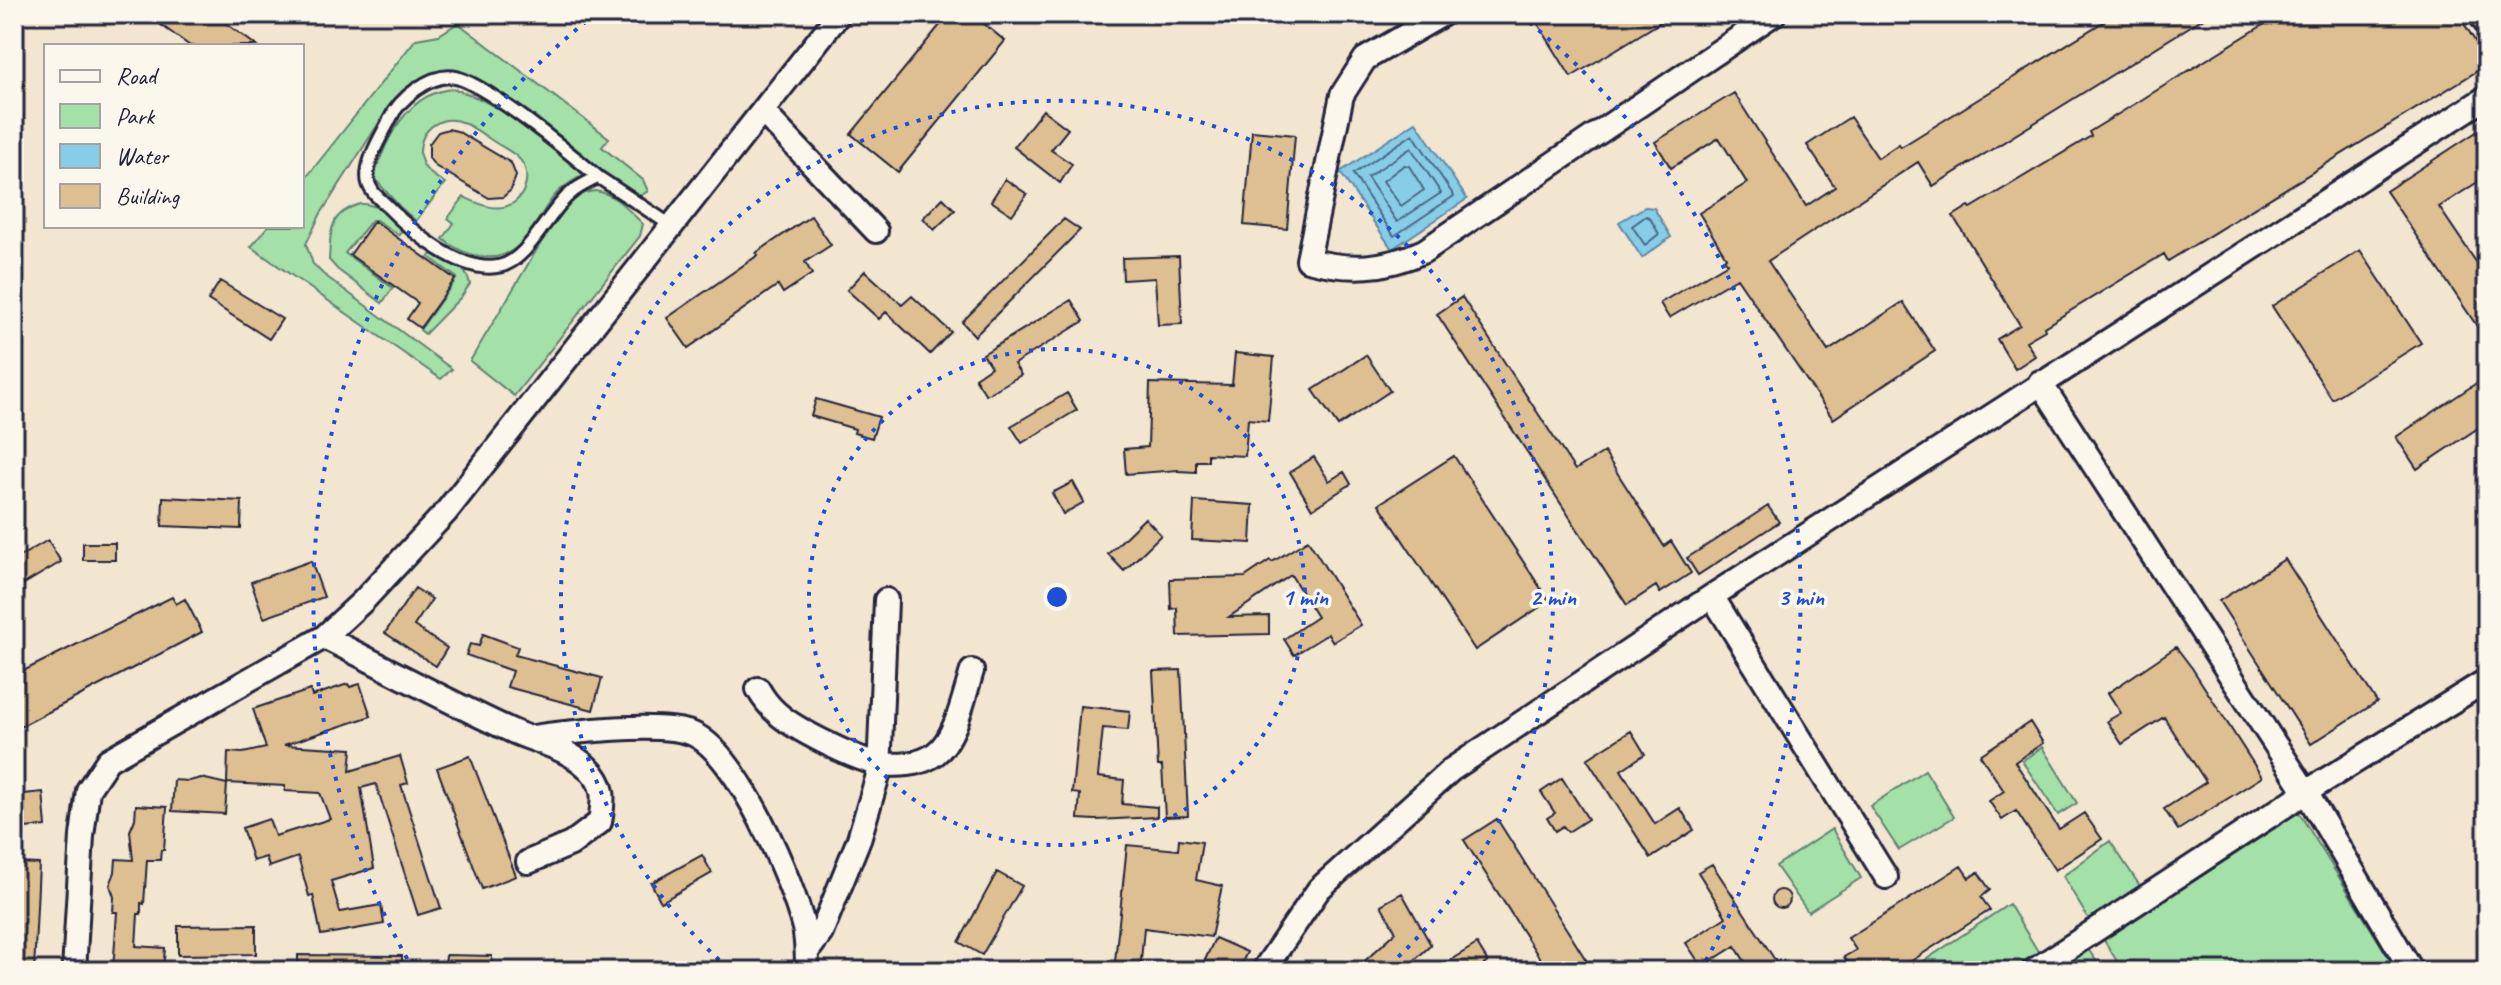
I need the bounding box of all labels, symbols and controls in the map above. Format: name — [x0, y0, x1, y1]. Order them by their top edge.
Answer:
legend — [44, 44, 304, 228]
text: Road — [116, 61, 160, 91]
text: Park — [116, 101, 156, 131]
text: Water — [116, 141, 171, 171]
text: Building — [116, 181, 181, 211]
text: 1 min — [1282, 582, 1329, 612]
text: 2 min — [1530, 582, 1577, 612]
text: 3 min — [1778, 582, 1825, 612]
centre of rings — [1043, 583, 1071, 611]

